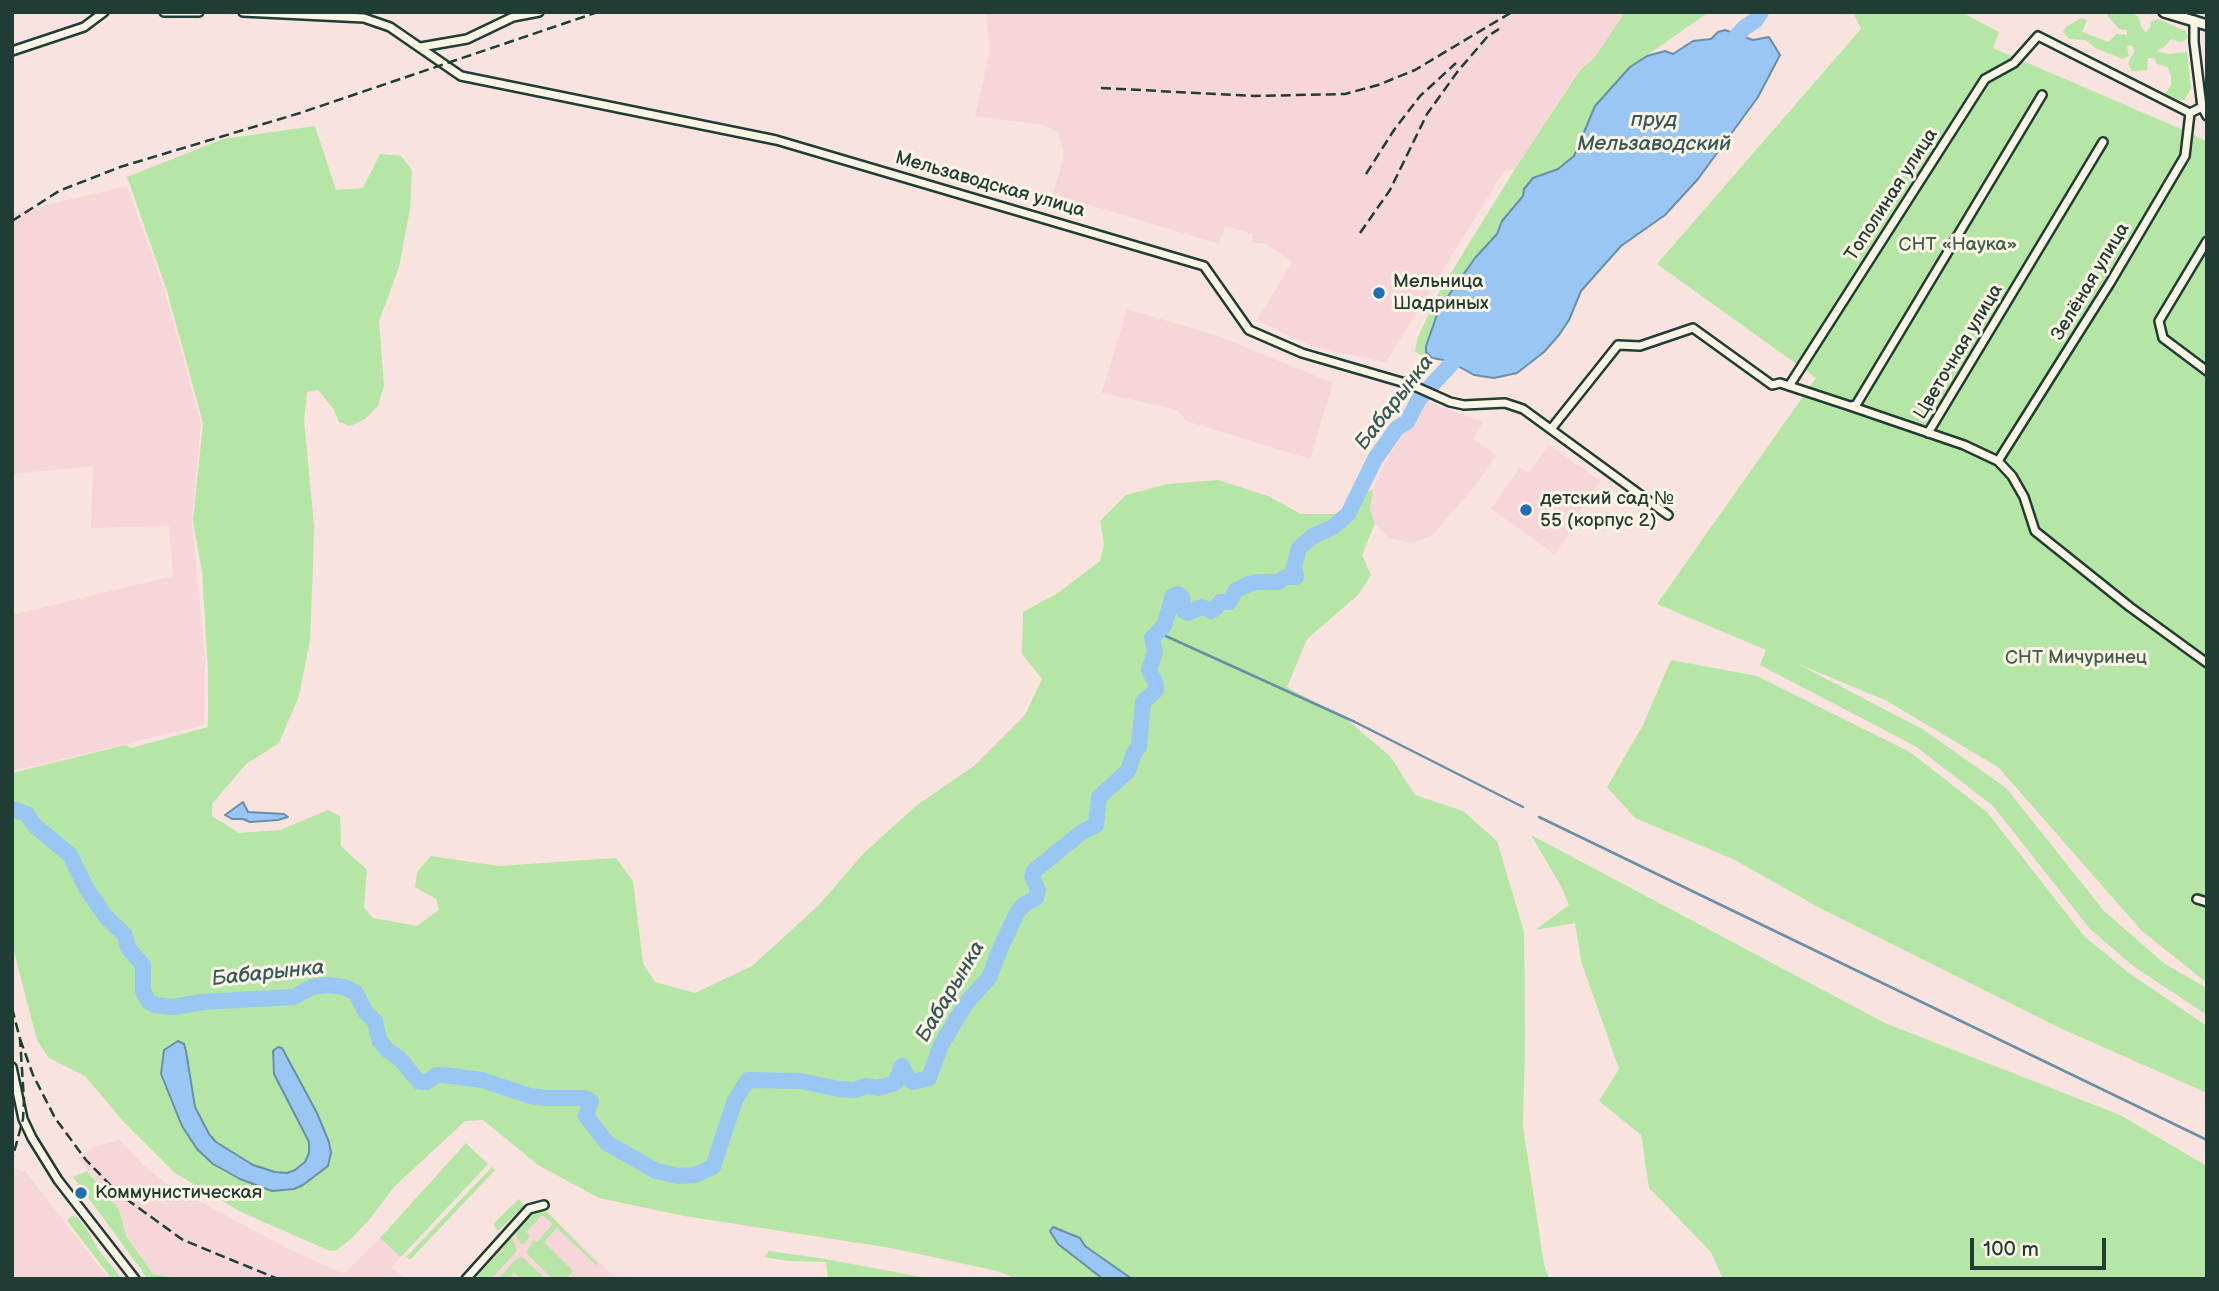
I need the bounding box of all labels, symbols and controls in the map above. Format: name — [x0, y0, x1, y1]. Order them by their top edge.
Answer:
water label: пруд Мельзаводский — [1577, 108, 1731, 158]
street label: Тополиная улица — [1841, 125, 1943, 265]
street label: Мельзаводская улица — [892, 147, 1088, 223]
street label: Зелёная улица — [2047, 219, 2135, 345]
park label: СНТ «Наука» — [1899, 234, 2017, 256]
place label: Мельница Шадриных — [1393, 271, 1488, 315]
street label: Цветочная улица — [1910, 280, 2008, 424]
marker: Мельница Шадриных — [1371, 285, 1387, 301]
water label: Бабарынка — [1350, 351, 1440, 455]
place label: детский сад № 55 (корпус 2) — [1540, 488, 1674, 532]
marker: детский сад № 55 (корпус 2) — [1518, 502, 1534, 518]
park label: СНТ Мичуринец — [2005, 647, 2147, 669]
water label: Бабарынка — [911, 937, 991, 1047]
water label: Бабарынка — [210, 956, 326, 992]
place label: Коммунистическая — [95, 1182, 262, 1204]
marker: Коммунистическая — [73, 1185, 89, 1201]
scale bar — [1974, 1224, 2110, 1268]
text: 100 m — [1983, 1237, 2039, 1262]

